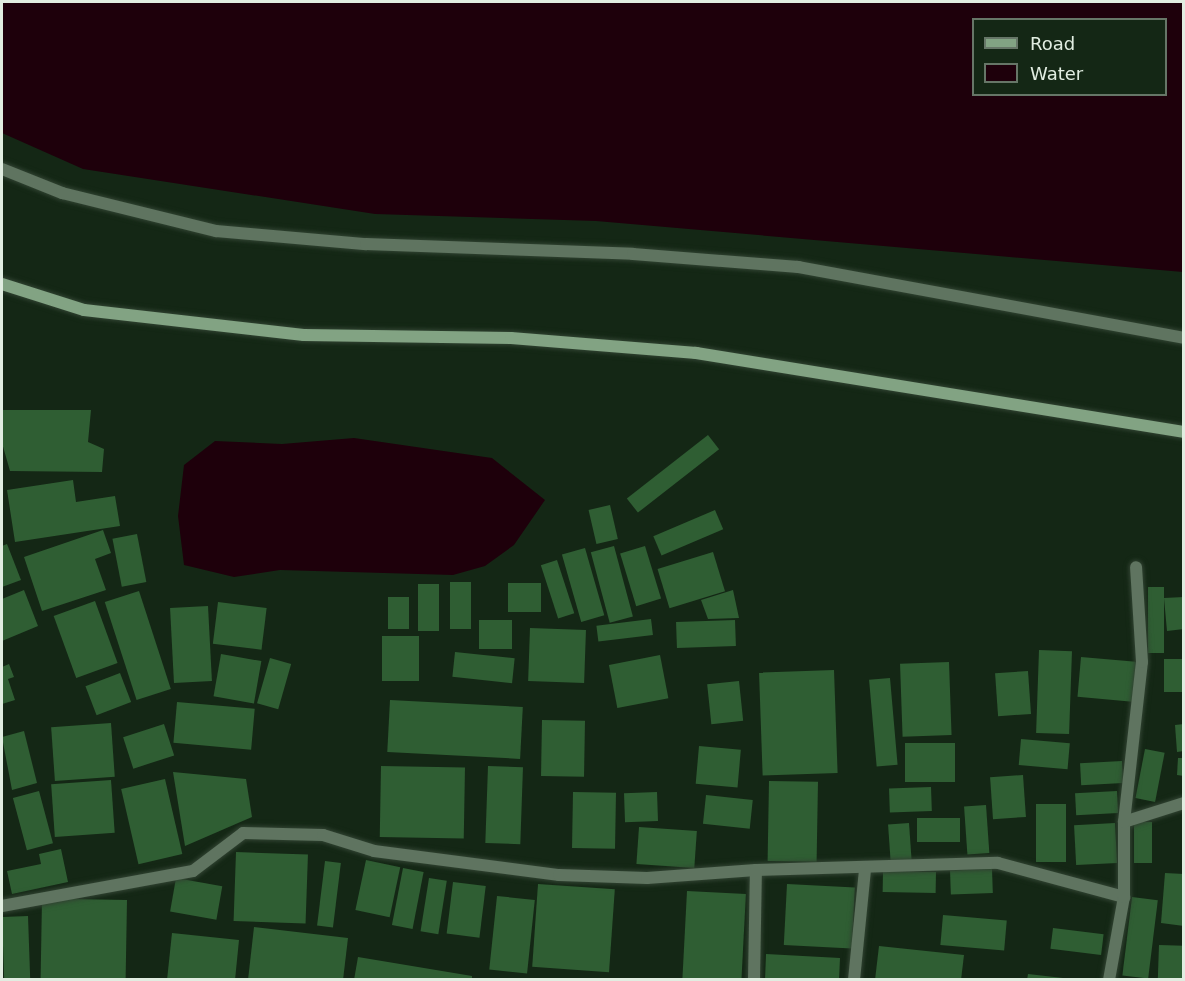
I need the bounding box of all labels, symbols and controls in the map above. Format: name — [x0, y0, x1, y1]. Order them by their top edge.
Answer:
legend — [972, 18, 1167, 96]
text: Road — [1030, 33, 1075, 54]
text: Water — [1030, 63, 1083, 84]

